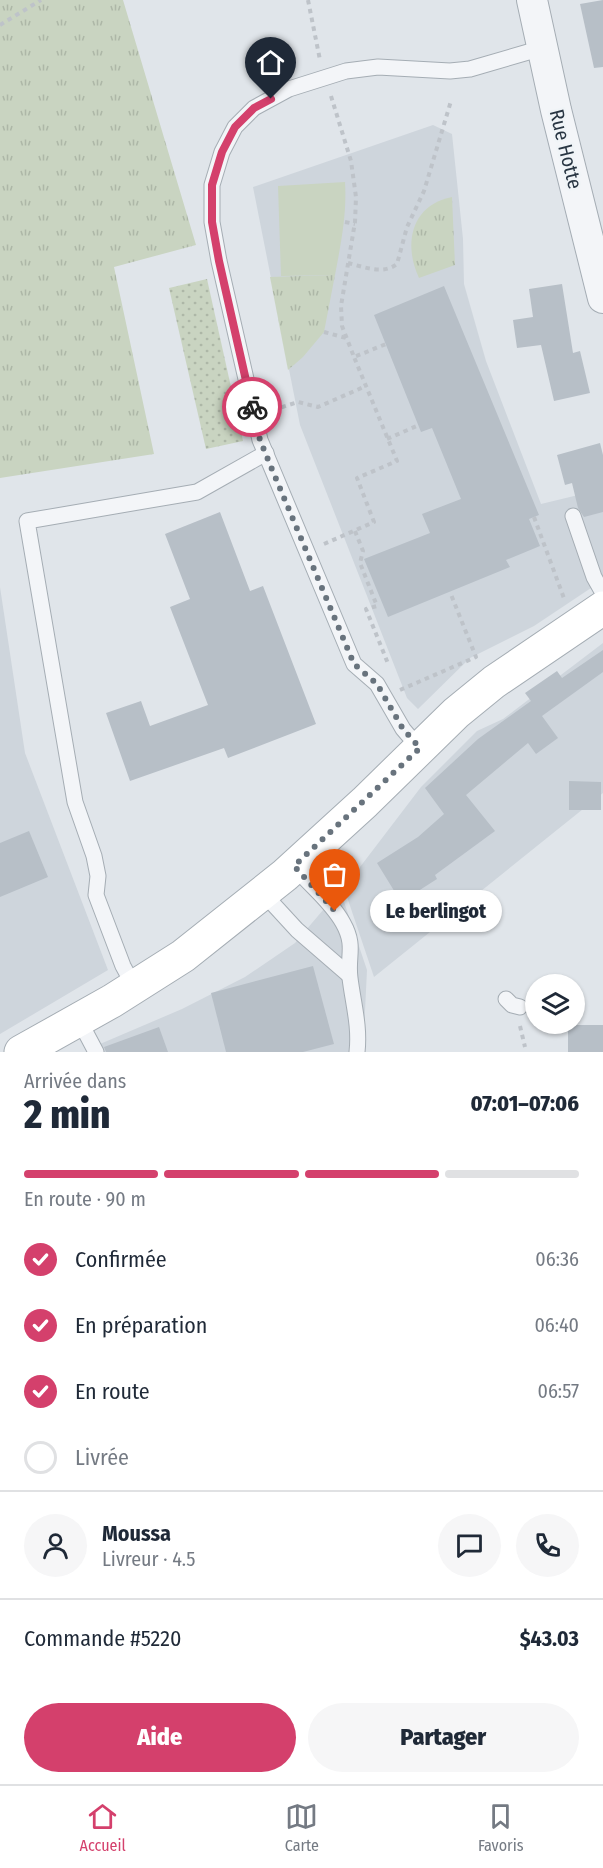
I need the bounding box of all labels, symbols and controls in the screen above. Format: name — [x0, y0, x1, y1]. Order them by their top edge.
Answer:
pin — [245, 37, 296, 99]
icon: home — [254, 46, 287, 79]
street label: Rue Hotte — [545, 107, 587, 191]
courier — [222, 377, 282, 437]
icon: bike — [236, 391, 269, 424]
pin — [309, 849, 360, 911]
icon: bag — [318, 858, 351, 891]
callout: Le berlingot — [371, 890, 503, 932]
text: Le berlingot — [386, 899, 486, 923]
map controls — [525, 974, 585, 1034]
button: layers — [525, 974, 585, 1034]
text: Arrivée dans — [24, 1069, 126, 1093]
text: 07:01–07:06 — [471, 1090, 579, 1117]
text: 2 min — [24, 1092, 110, 1138]
text: En route · 90 m — [24, 1187, 146, 1211]
icon: check — [24, 1243, 57, 1276]
text: Confirmée — [75, 1246, 167, 1273]
text: 06:36 — [535, 1247, 579, 1271]
icon: check — [24, 1309, 57, 1342]
text: En préparation — [75, 1312, 207, 1339]
text: 06:40 — [534, 1313, 579, 1337]
icon: check — [24, 1375, 57, 1408]
text: En route — [75, 1378, 150, 1405]
text: 06:57 — [537, 1379, 579, 1403]
text: Livrée — [75, 1444, 129, 1471]
button: person — [24, 1514, 87, 1577]
button: chat — [438, 1514, 501, 1577]
button: phone — [516, 1514, 579, 1577]
text: Moussa — [102, 1520, 171, 1547]
text: Livreur · 4.5 — [102, 1547, 195, 1571]
text: Commande #5220 — [24, 1625, 181, 1652]
text: $43.03 — [520, 1625, 579, 1652]
button: Aide — [24, 1703, 296, 1772]
button: Partager — [308, 1703, 579, 1772]
tab: Accueil — [79, 1800, 126, 1855]
tab: Carte — [285, 1800, 319, 1855]
tab: Favoris — [478, 1800, 524, 1855]

